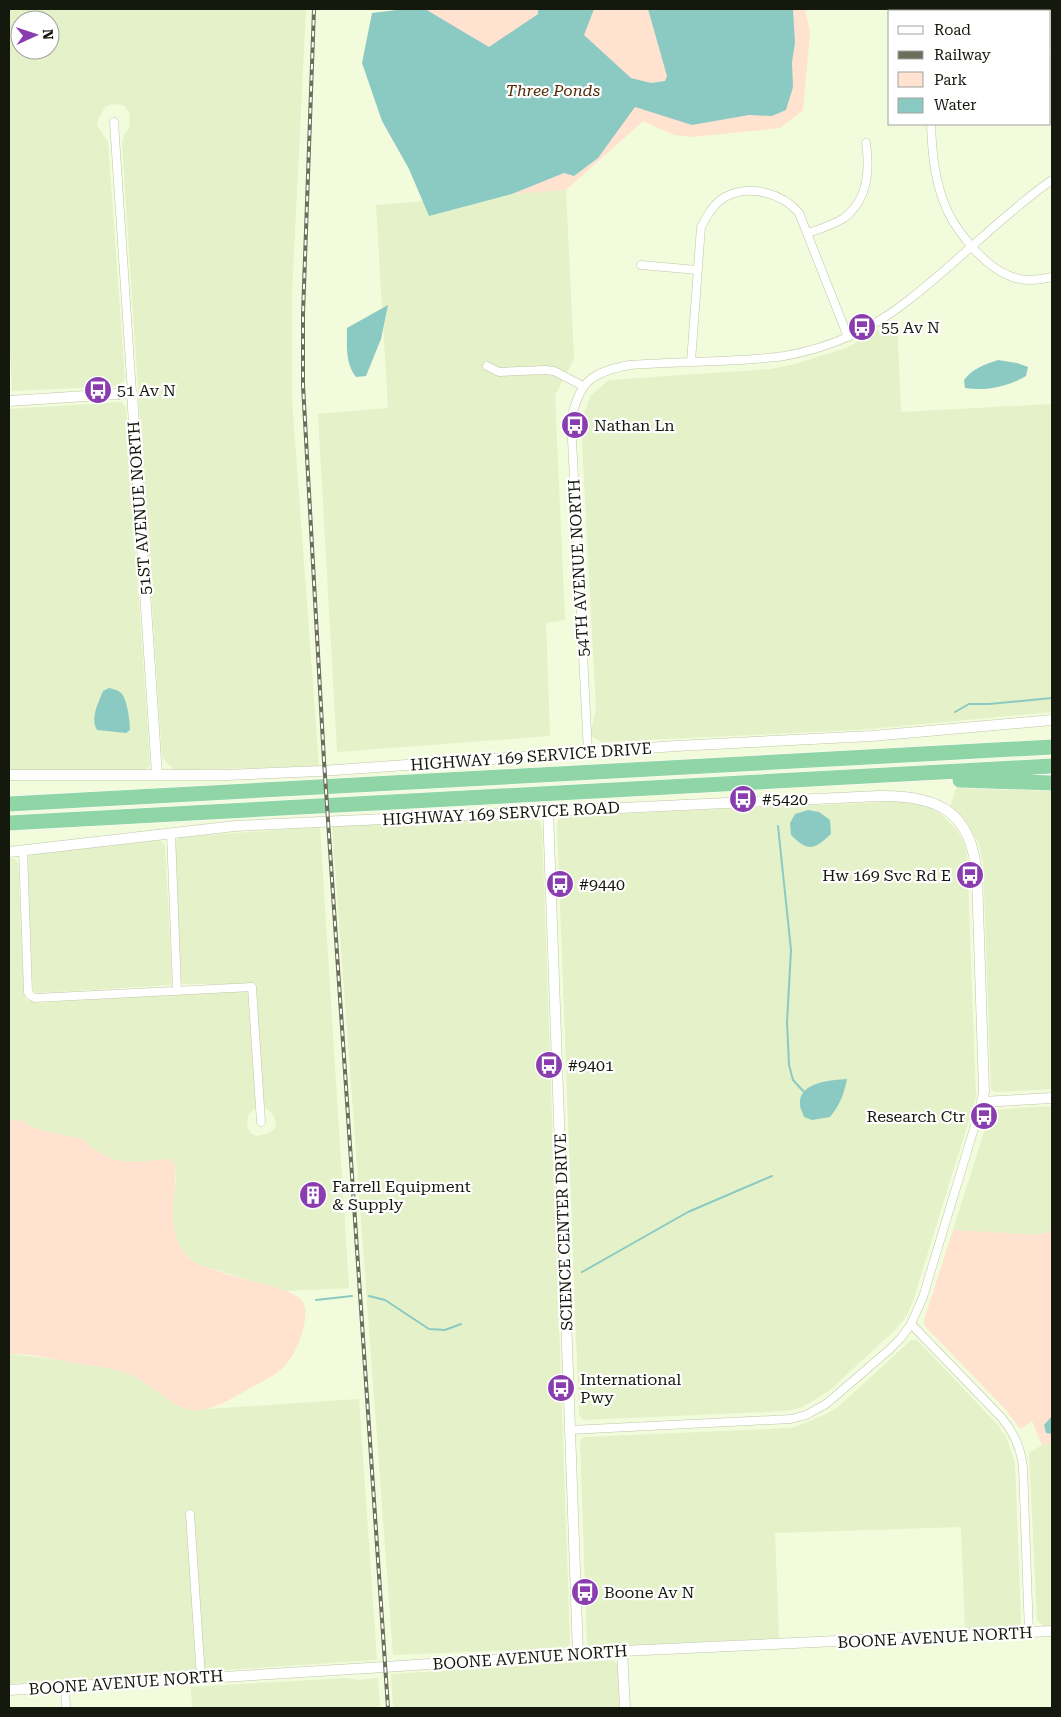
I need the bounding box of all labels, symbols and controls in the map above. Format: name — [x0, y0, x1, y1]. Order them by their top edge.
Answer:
north arrow — [10, 10, 60, 60]
legend — [888, 10, 1051, 125]
text: Road — [934, 21, 971, 39]
text: N — [40, 29, 56, 40]
text: Railway — [934, 46, 991, 64]
text: Park — [934, 71, 968, 89]
park label: Three Ponds — [506, 81, 600, 100]
text: Water — [934, 96, 976, 114]
bus stop icon: 55 Av N — [847, 312, 877, 342]
place label: 55 Av N — [881, 318, 940, 337]
bus stop icon: 51 Av N — [83, 375, 113, 405]
place label: 51 Av N — [117, 381, 176, 400]
bus stop icon: Nathan Ln — [560, 410, 590, 440]
place label: Nathan Ln — [594, 416, 675, 435]
street label: 51ST AVENUE NORTH — [124, 420, 155, 596]
street label: 54TH AVENUE NORTH — [564, 479, 593, 657]
street label: HIGHWAY 169 SERVICE DRIVE — [410, 739, 652, 774]
bus stop icon: #5420 — [728, 784, 758, 814]
place label: #5420 — [762, 790, 808, 809]
street label: HIGHWAY 169 SERVICE ROAD — [382, 798, 620, 829]
bus stop icon: Hw 169 Svc Rd E — [955, 860, 985, 890]
place label: Hw 169 Svc Rd E — [822, 866, 951, 885]
bus stop icon: #9440 — [545, 869, 575, 899]
place label: #9440 — [579, 875, 625, 894]
bus stop icon: #9401 — [534, 1050, 564, 1080]
place label: #9401 — [568, 1056, 614, 1075]
bus stop icon: Research Ctr — [969, 1101, 999, 1131]
place label: Research Ctr — [866, 1107, 965, 1126]
street label: SCIENCE CENTER DRIVE — [551, 1133, 576, 1331]
place label: Farrell Equipment & Supply — [332, 1177, 471, 1214]
building icon: Farrell Equipment & Supply — [298, 1180, 328, 1210]
place label: International Pwy — [580, 1370, 681, 1407]
bus stop icon: International Pwy — [546, 1373, 576, 1403]
bus stop icon: Boone Av N — [570, 1577, 600, 1607]
place label: Boone Av N — [604, 1583, 695, 1602]
street label: BOONE AVENUE NORTH — [837, 1623, 1033, 1652]
street label: BOONE AVENUE NORTH — [432, 1641, 628, 1674]
street label: BOONE AVENUE NORTH — [28, 1666, 224, 1699]

